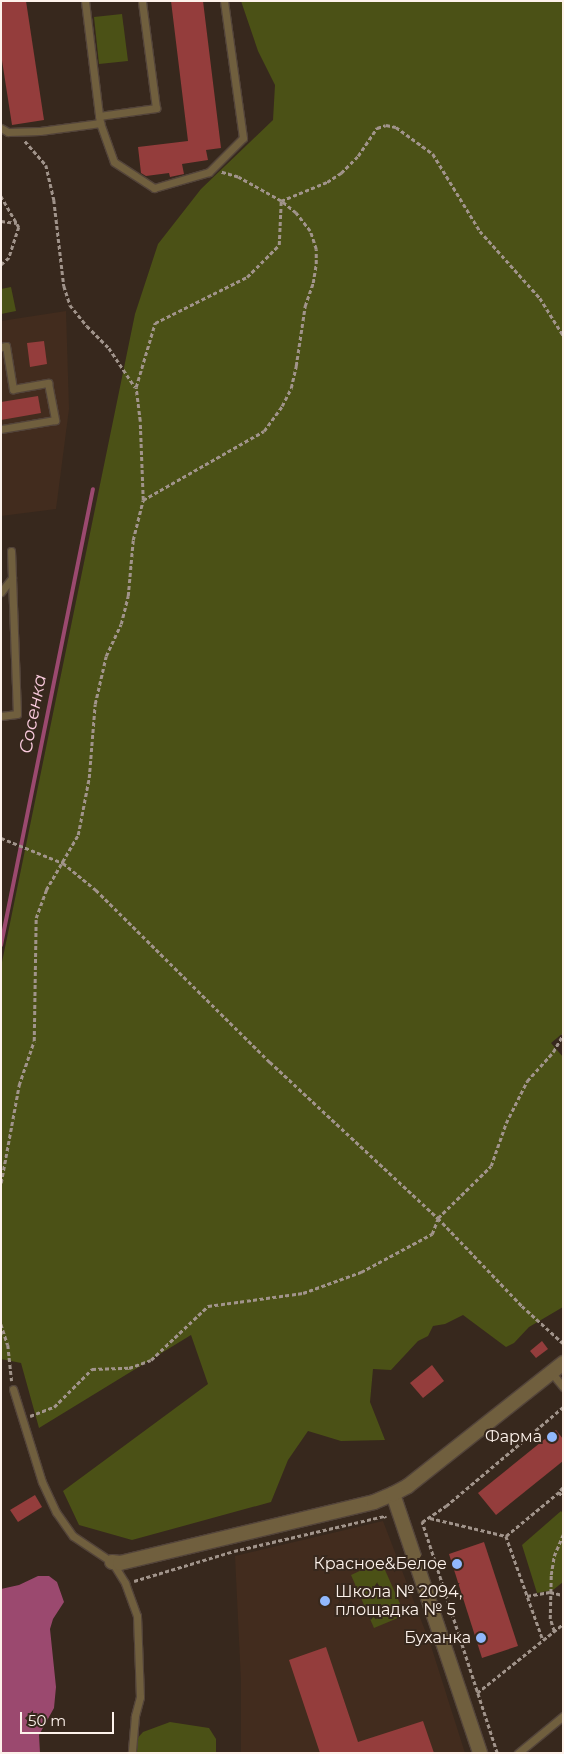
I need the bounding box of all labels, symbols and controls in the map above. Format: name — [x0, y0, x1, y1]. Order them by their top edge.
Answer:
water label: Сосенка — [15, 672, 51, 756]
place label: Фарма — [485, 1427, 542, 1447]
marker: Фарма — [546, 1431, 558, 1443]
place label: Красное&Белое — [314, 1554, 447, 1574]
marker: Красное&Белое — [451, 1558, 463, 1570]
place label: Школа № 2094, площадка № 5 — [335, 1582, 462, 1620]
marker: Школа № 2094, площадка № 5 — [319, 1595, 331, 1607]
place label: Буханка — [404, 1628, 471, 1648]
marker: Буханка — [475, 1632, 487, 1644]
scale bar — [22, 1702, 116, 1734]
text: 50 m — [28, 1711, 66, 1730]

